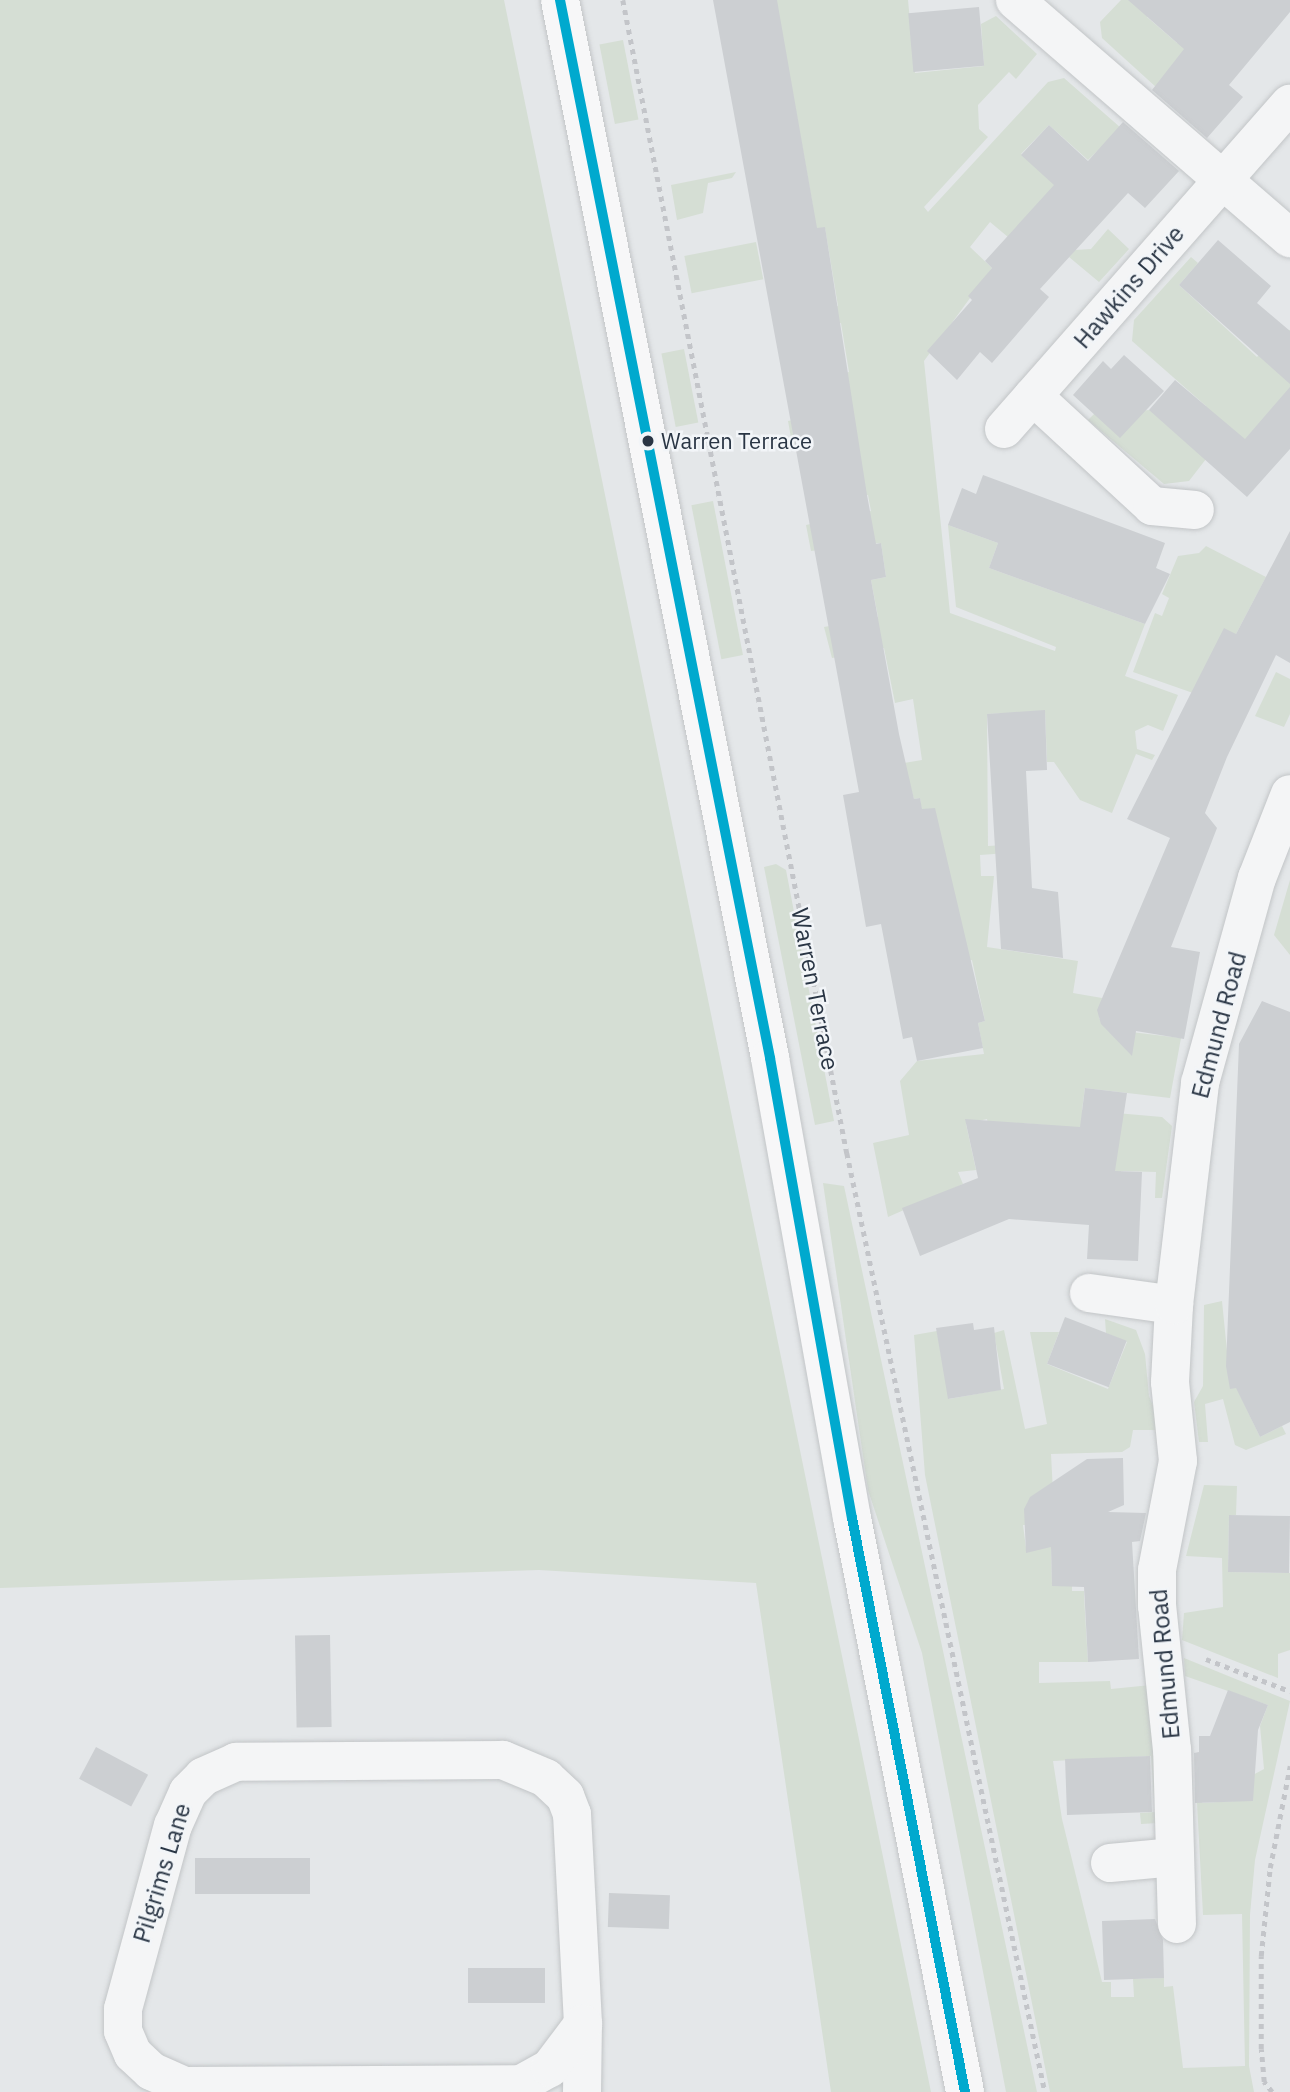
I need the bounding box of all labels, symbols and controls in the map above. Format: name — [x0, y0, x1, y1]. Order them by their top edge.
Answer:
street label: Hawkins Drive — [1068, 220, 1190, 354]
place label: Warren Terrace — [661, 428, 812, 454]
marker: Warren Terrace — [641, 434, 655, 448]
street label: Warren Terrace — [785, 905, 845, 1073]
street label: Edmund Road — [1186, 949, 1252, 1101]
street label: Edmund Road — [1144, 1588, 1186, 1740]
street label: Pilgrims Lane — [127, 1800, 197, 1946]

